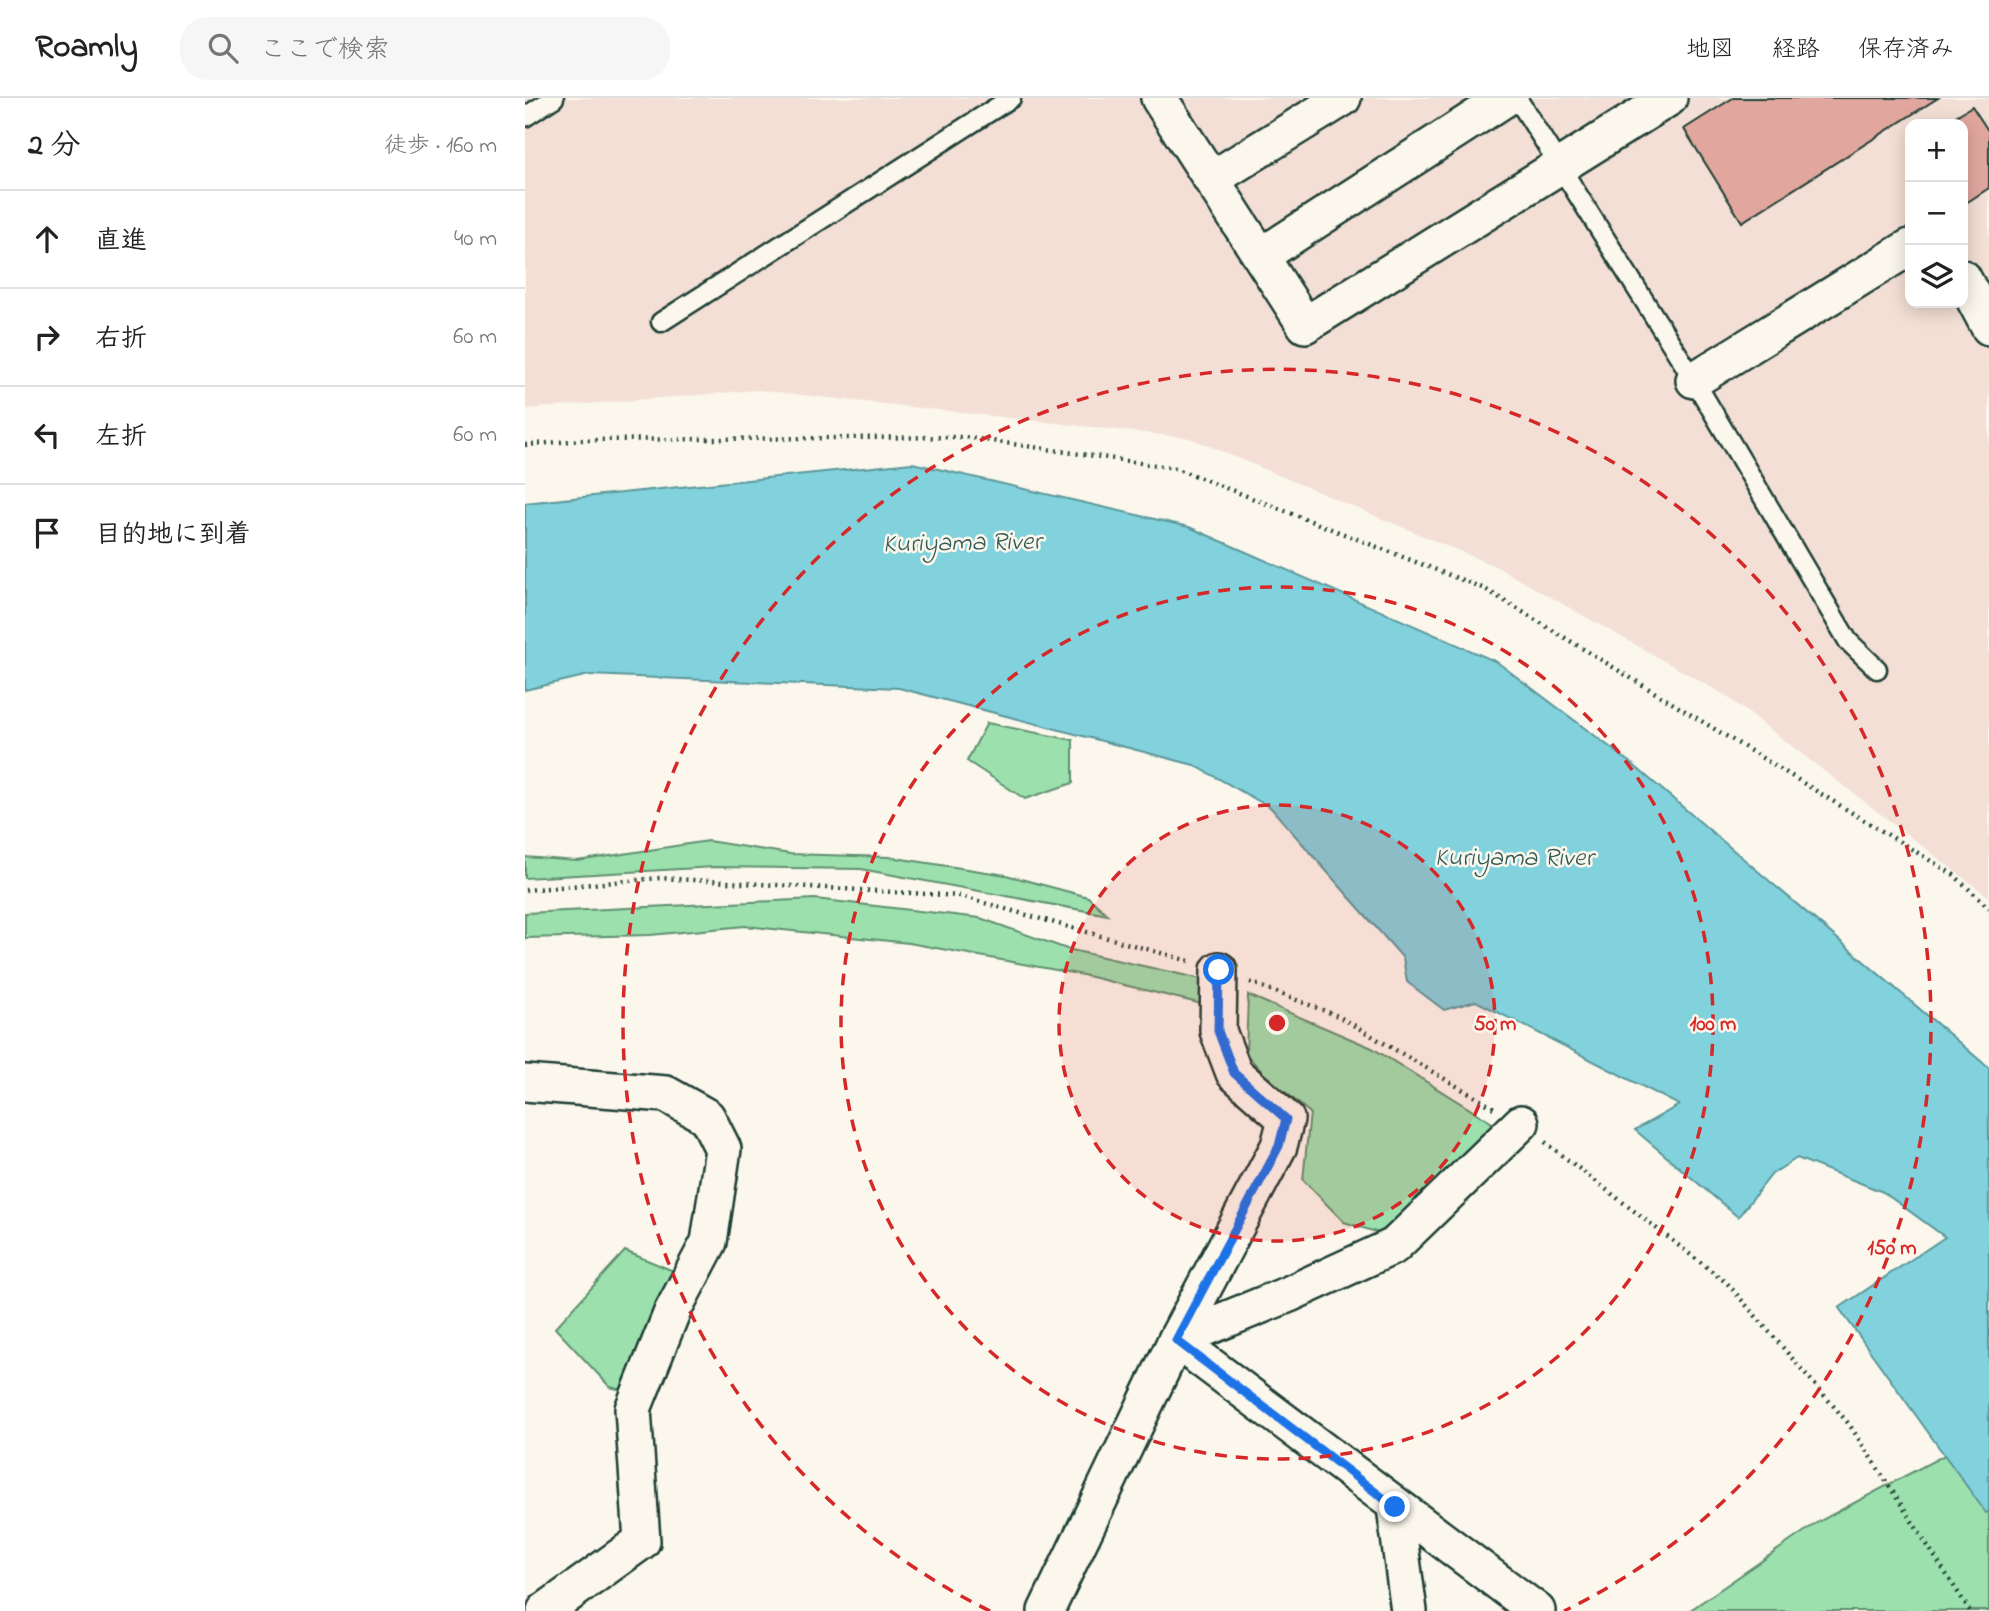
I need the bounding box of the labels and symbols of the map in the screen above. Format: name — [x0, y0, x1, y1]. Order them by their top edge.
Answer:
water label: Kuriyama River — [882, 524, 1045, 564]
water label: Kuriyama River — [1435, 840, 1596, 878]
route start — [1203, 954, 1234, 985]
text: 50 m — [1474, 1010, 1516, 1040]
text: 100 m — [1690, 1010, 1736, 1040]
centre of rings — [1265, 1011, 1289, 1035]
text: 150 m — [1867, 1234, 1917, 1264]
route end — [1379, 1491, 1410, 1522]

